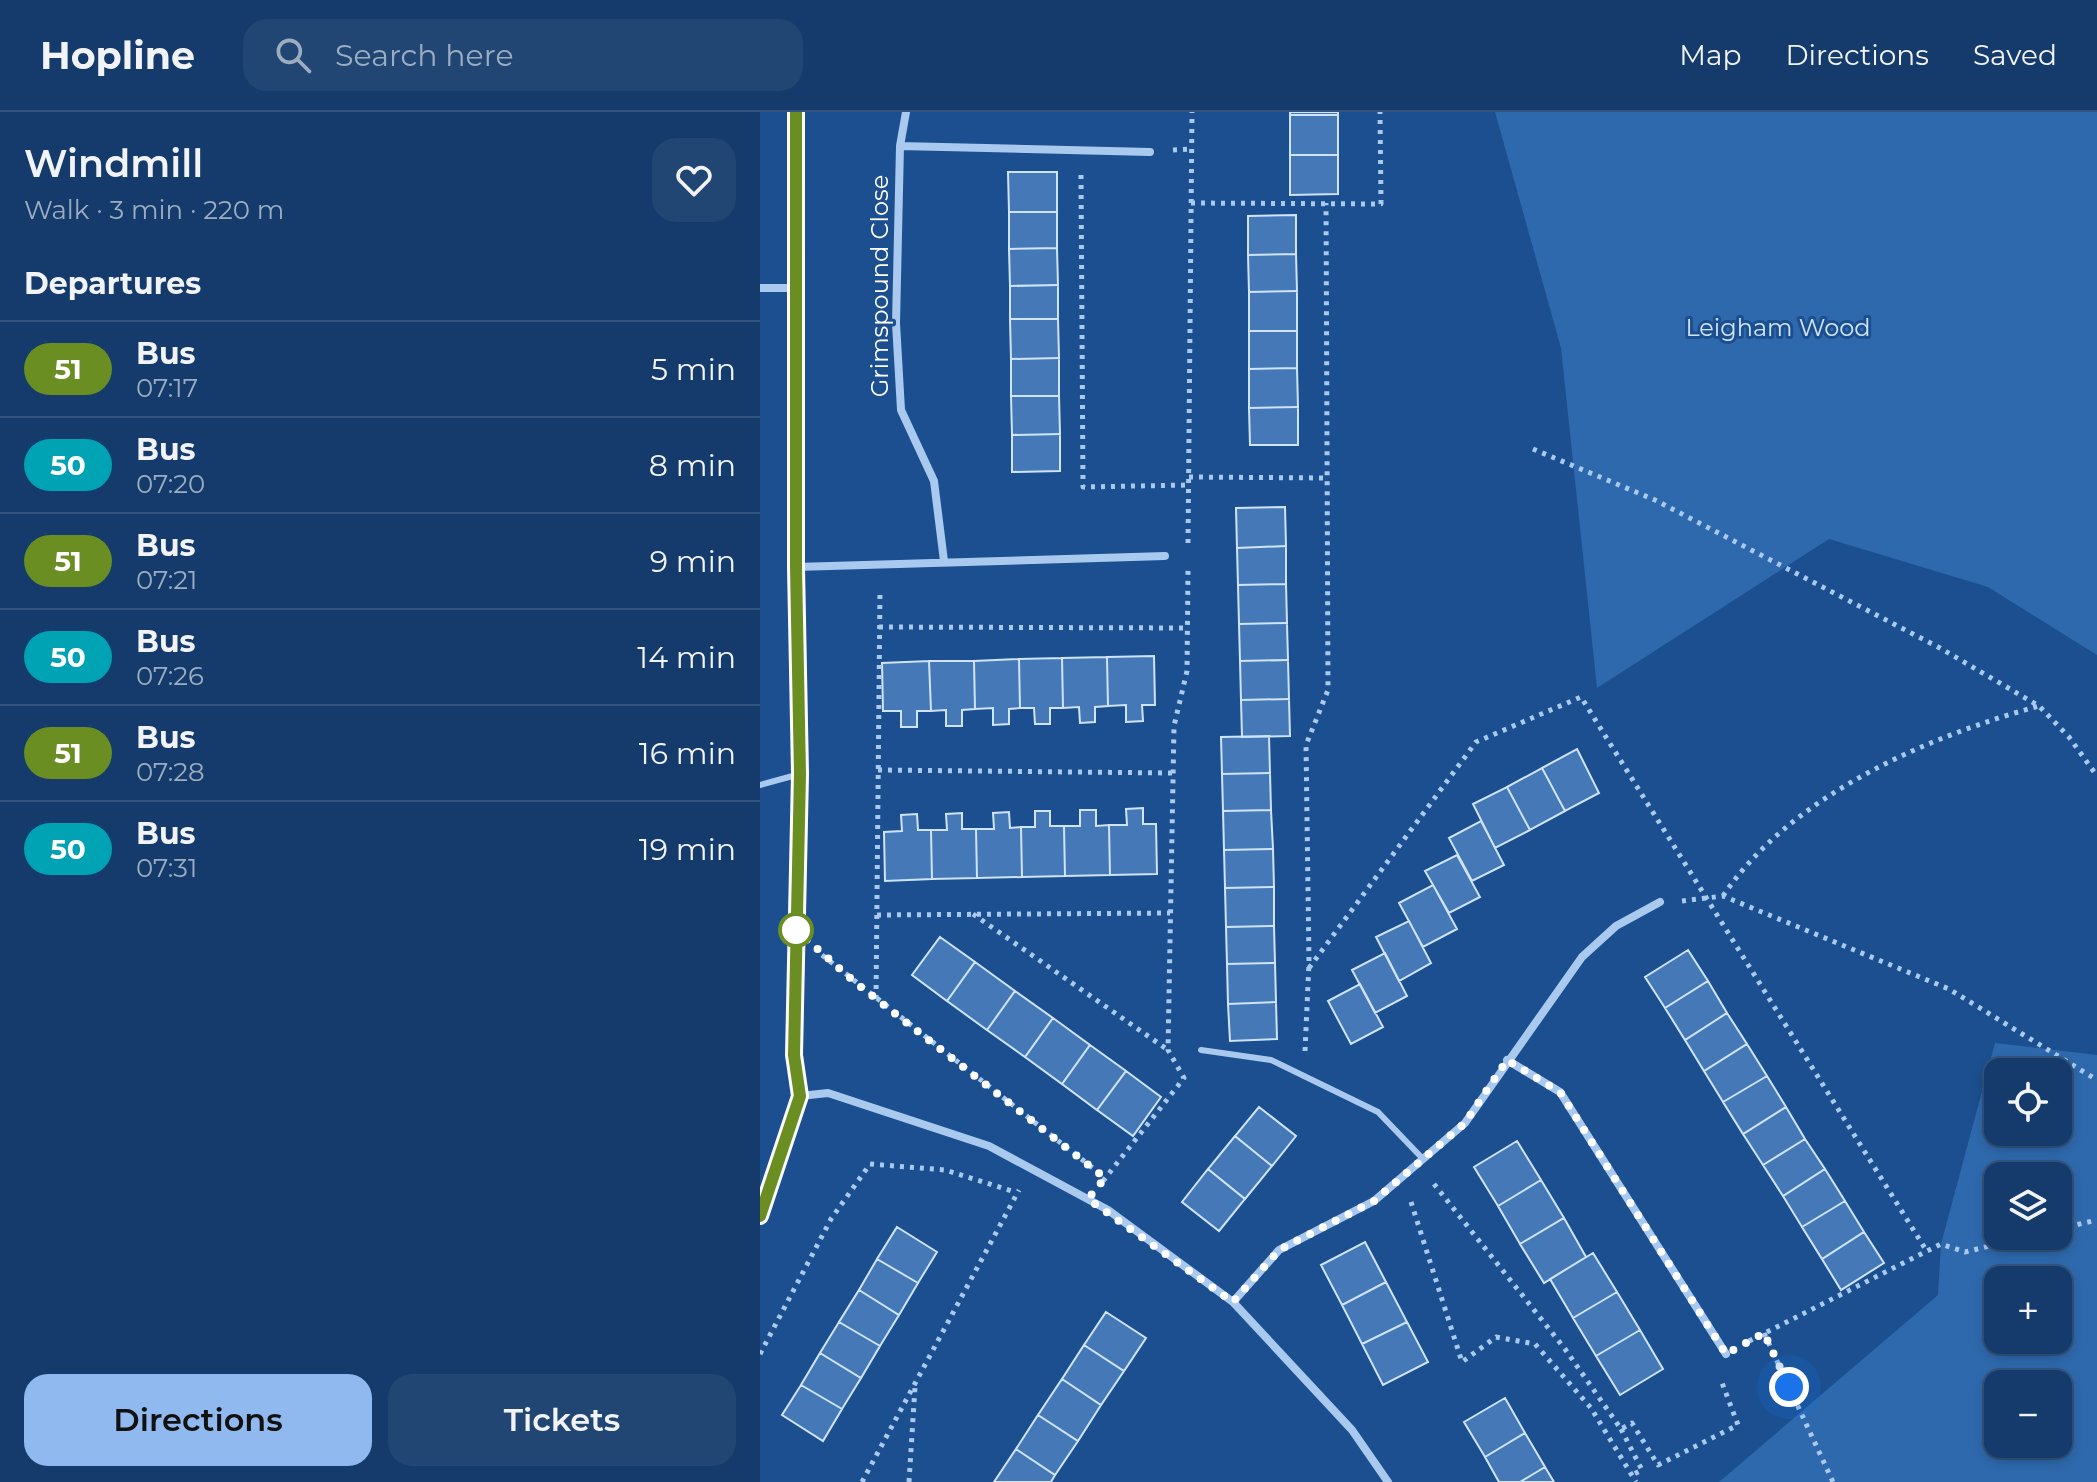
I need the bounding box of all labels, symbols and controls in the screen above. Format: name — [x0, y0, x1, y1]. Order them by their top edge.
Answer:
search box — [243, 19, 803, 91]
text: Hopline — [40, 32, 195, 79]
icon: search — [271, 33, 315, 77]
text: Search here — [335, 37, 514, 74]
text: Map — [1679, 38, 1741, 72]
text: Directions — [1785, 38, 1929, 72]
text: Saved — [1973, 38, 2057, 72]
button: heart — [652, 138, 736, 222]
text: Windmill — [24, 140, 203, 187]
street label: Grimspound Close — [865, 175, 894, 397]
text: Walk · 3 min · 220 m — [24, 194, 284, 226]
text: Departures — [24, 265, 201, 302]
park label: Leigham Wood — [1685, 313, 1871, 342]
text: Bus — [136, 335, 196, 372]
text: 5 min — [651, 351, 736, 388]
text: 51 — [54, 352, 82, 386]
text: 07:17 — [136, 372, 198, 404]
text: Bus — [136, 431, 196, 468]
text: 8 min — [649, 447, 736, 484]
text: 50 — [50, 448, 86, 482]
text: 07:20 — [136, 468, 205, 500]
text: Bus — [136, 527, 196, 564]
text: 9 min — [650, 543, 736, 580]
text: 51 — [54, 544, 82, 578]
text: 07:21 — [136, 564, 197, 596]
text: Bus — [136, 623, 196, 660]
text: 14 min — [637, 639, 736, 676]
text: 50 — [50, 640, 86, 674]
text: 07:26 — [136, 660, 204, 692]
text: Bus — [136, 719, 196, 756]
text: 16 min — [639, 735, 736, 772]
text: 51 — [54, 736, 82, 770]
text: 07:28 — [136, 756, 205, 788]
text: Bus — [136, 815, 196, 852]
text: 19 min — [639, 831, 736, 868]
text: 50 — [50, 832, 86, 866]
text: 07:31 — [136, 852, 197, 884]
unlabelled marker — [779, 913, 813, 947]
map controls — [1984, 1058, 2072, 1458]
button: locate — [1984, 1058, 2072, 1146]
button: layers — [1984, 1162, 2072, 1250]
button: + — [1984, 1266, 2072, 1354]
your location — [1769, 1367, 1809, 1407]
button: − — [1984, 1370, 2072, 1458]
button: Directions — [24, 1374, 372, 1466]
button: Tickets — [388, 1374, 736, 1466]

